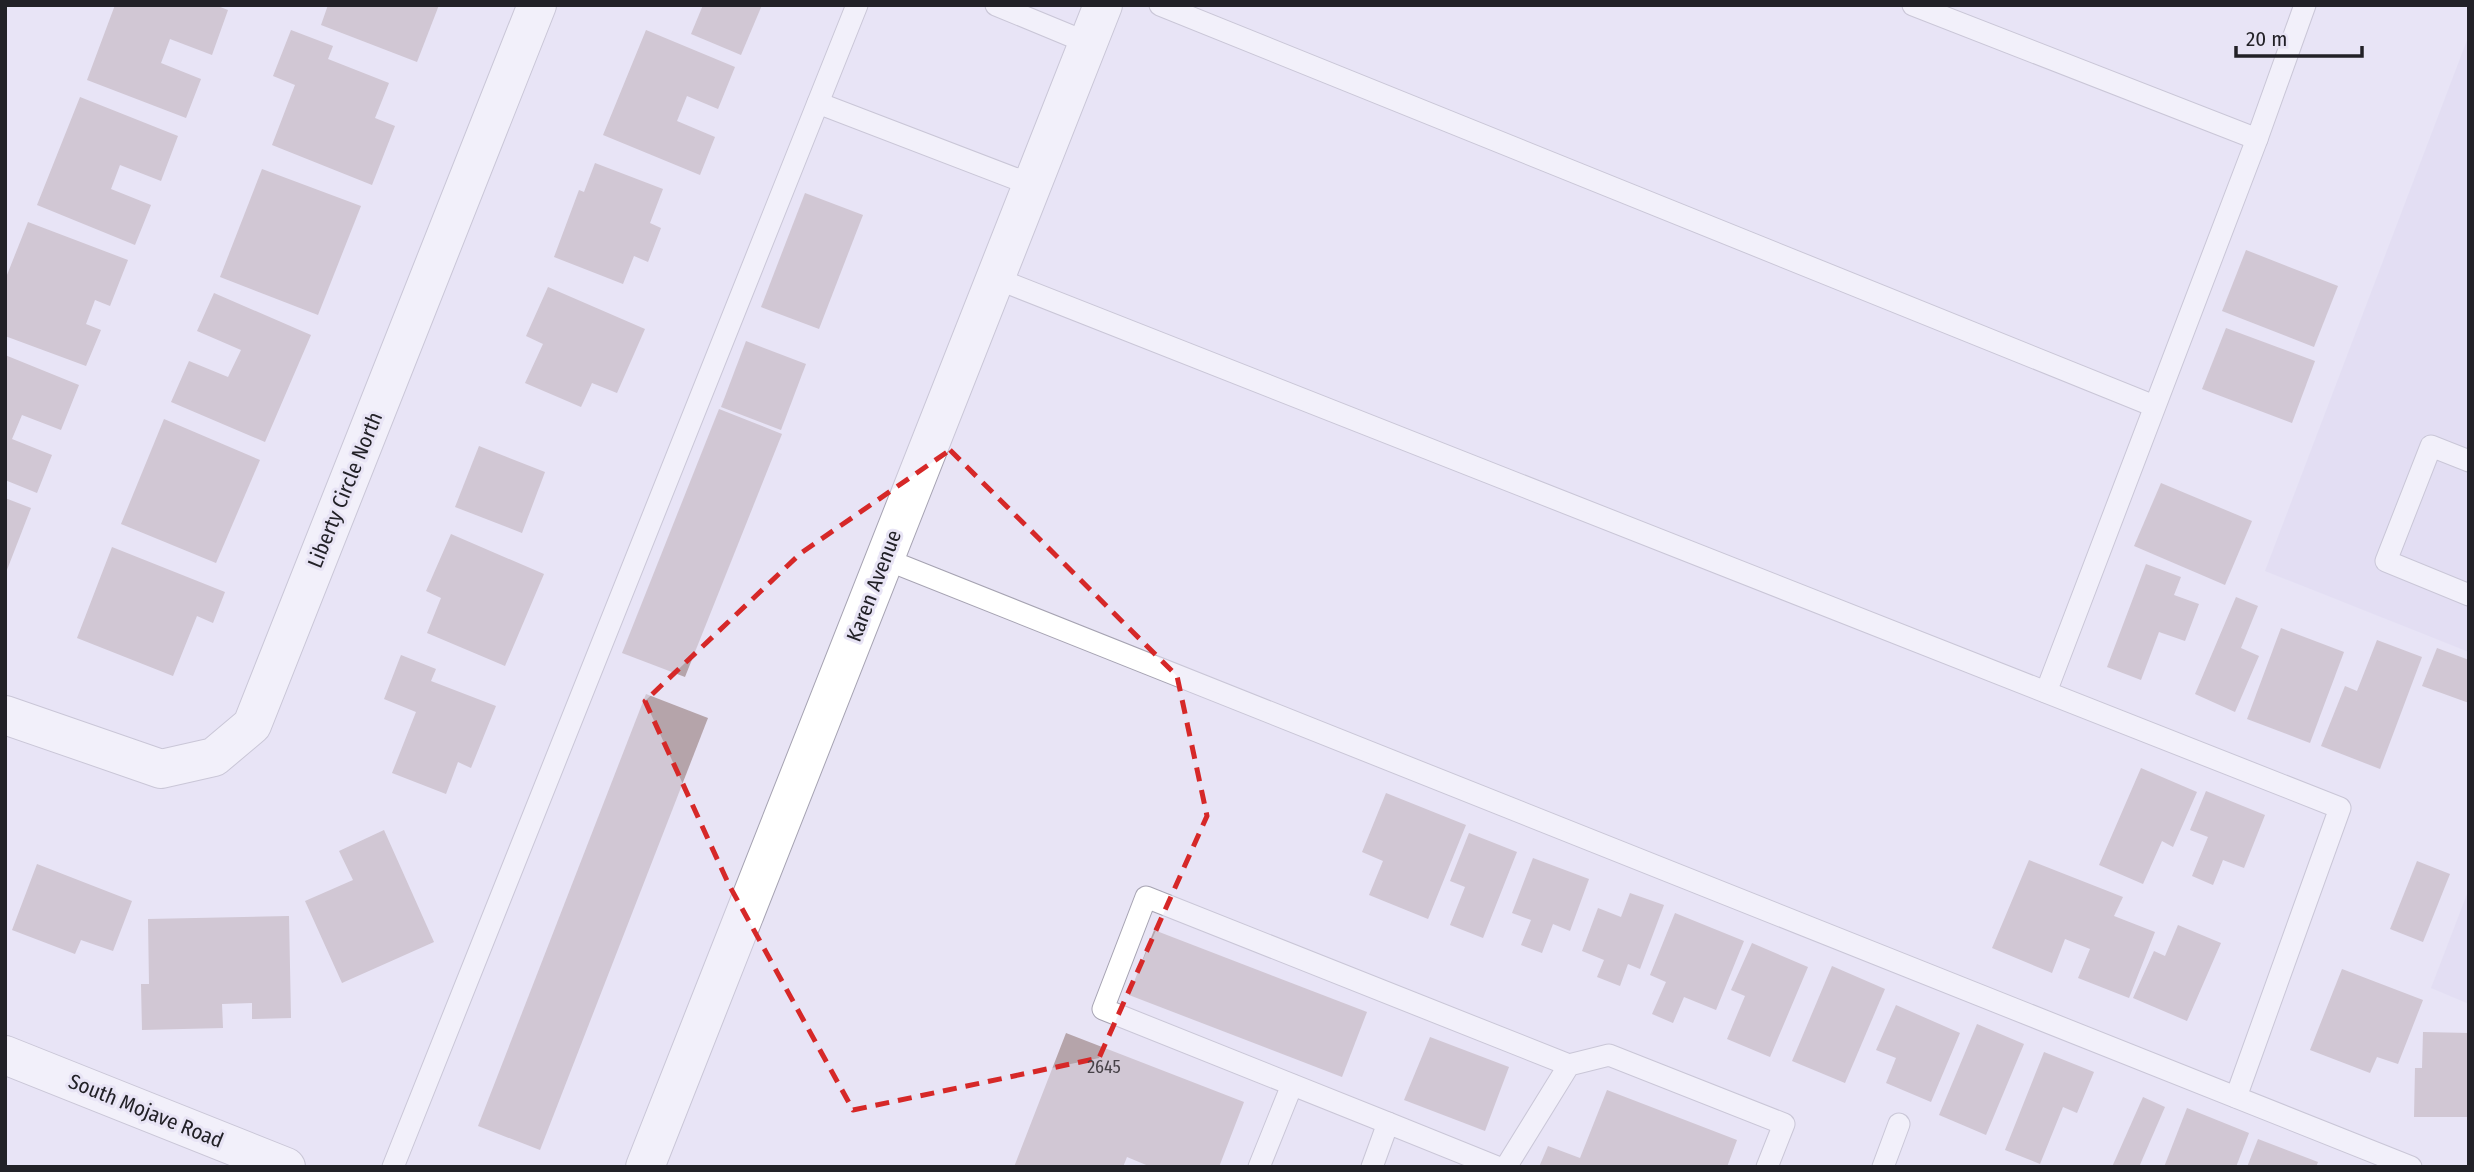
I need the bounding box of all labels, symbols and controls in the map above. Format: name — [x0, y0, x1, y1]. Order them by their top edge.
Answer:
scale bar — [2236, 14, 2362, 58]
text: 20 m — [2246, 26, 2287, 52]
street label: Liberty Circle North — [302, 408, 388, 572]
street label: Karen Avenue — [841, 527, 907, 645]
house number: 2645 — [1087, 1056, 1121, 1078]
street label: South Mojave Road — [65, 1068, 227, 1154]

